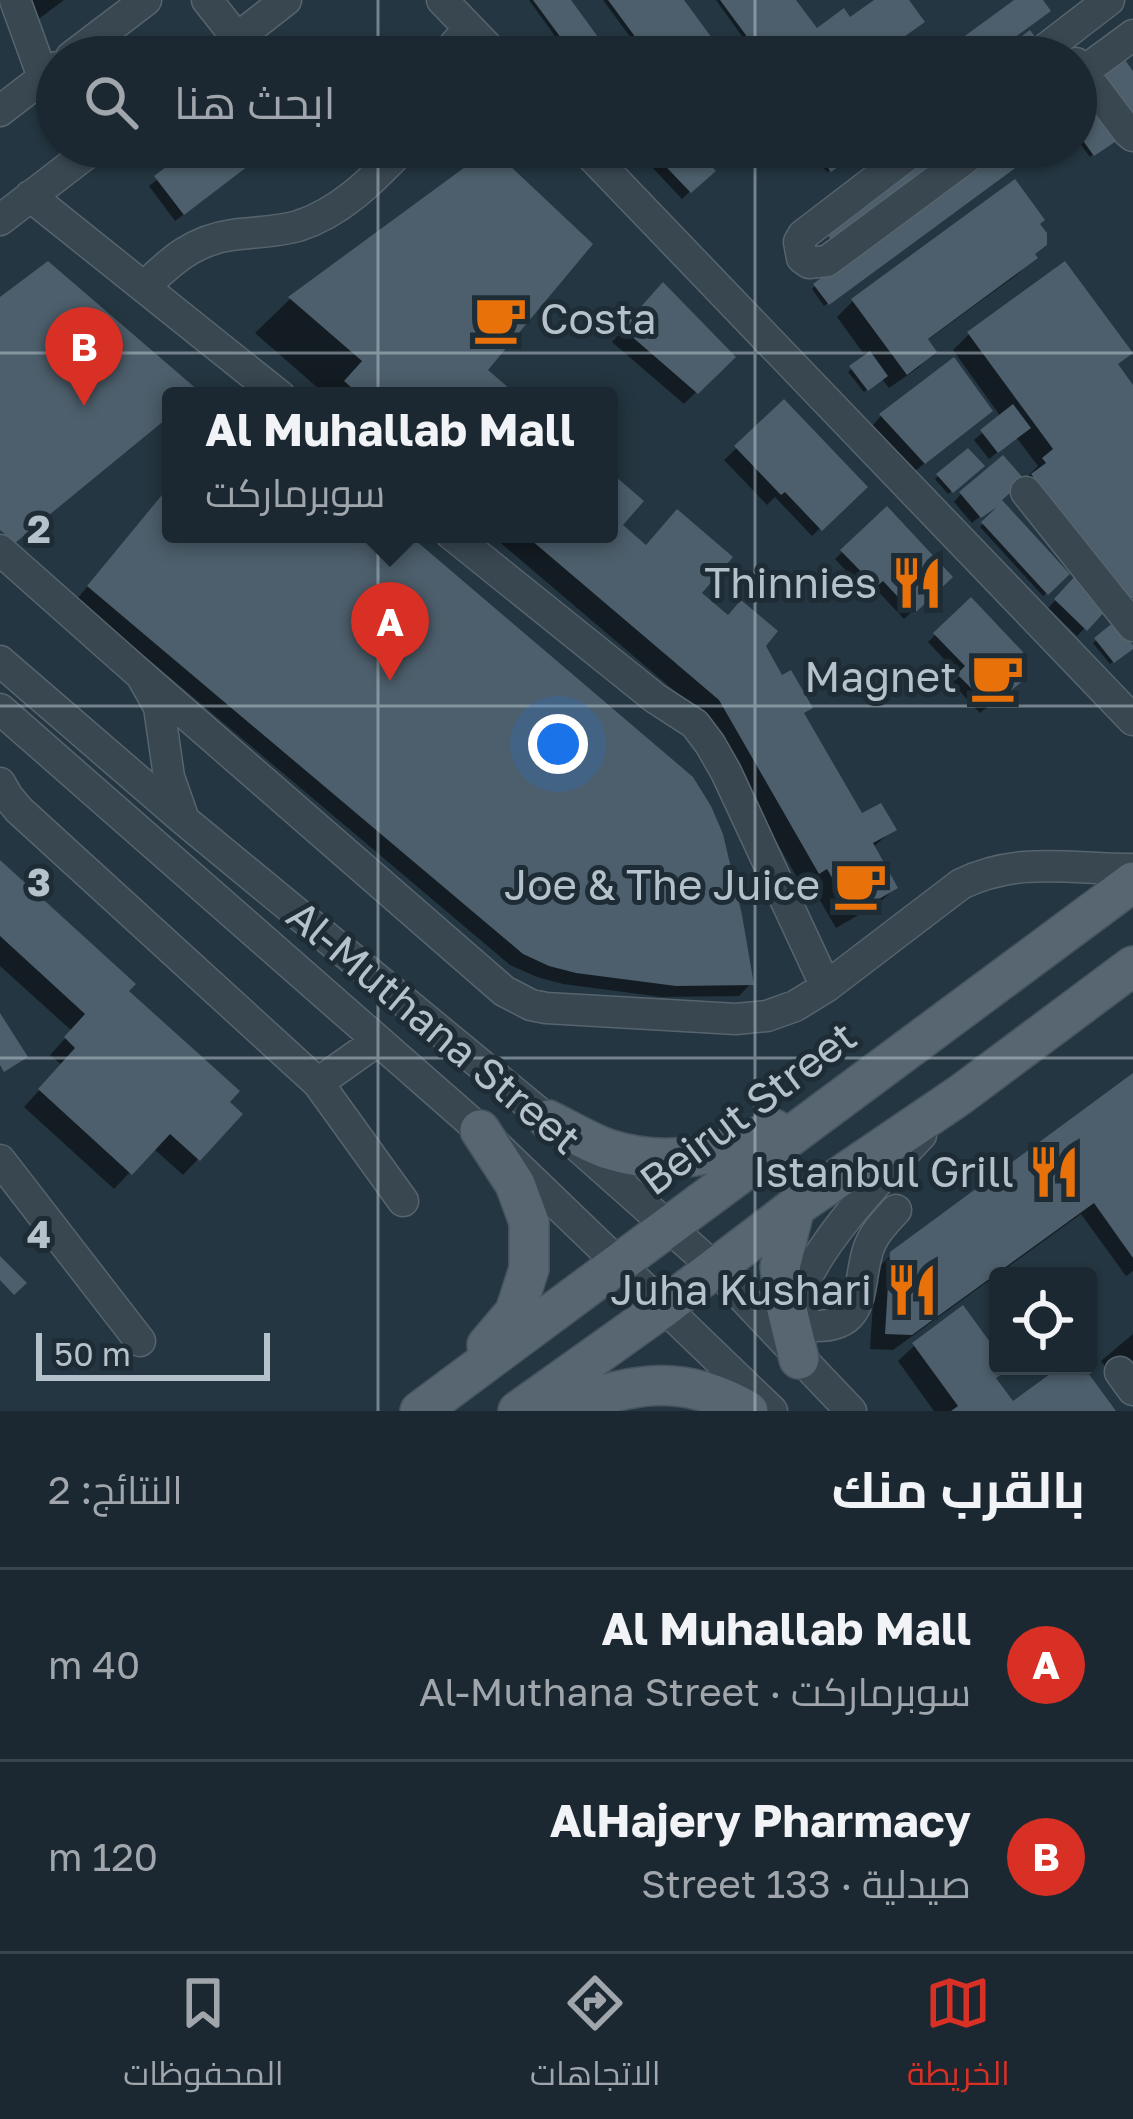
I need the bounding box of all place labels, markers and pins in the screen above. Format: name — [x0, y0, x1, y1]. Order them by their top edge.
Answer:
cafe icon: Costa — [471, 290, 529, 348]
place label: Costa — [540, 293, 657, 343]
pin: B — [45, 307, 123, 406]
restaurant icon: Thinnies — [888, 554, 946, 612]
place label: Thinnies — [704, 557, 877, 607]
pin: A — [351, 582, 429, 681]
cafe icon: Magnet — [968, 648, 1026, 706]
place label: Magnet — [804, 651, 957, 701]
cafe icon: Joe & The Juice — [831, 856, 889, 914]
place label: Joe & The Juice — [504, 859, 820, 909]
restaurant icon: Istanbul Grill — [1025, 1143, 1083, 1201]
place label: Istanbul Grill — [753, 1146, 1014, 1196]
restaurant icon: Juha Kushari — [883, 1261, 941, 1319]
place label: Juha Kushari — [610, 1264, 872, 1314]

